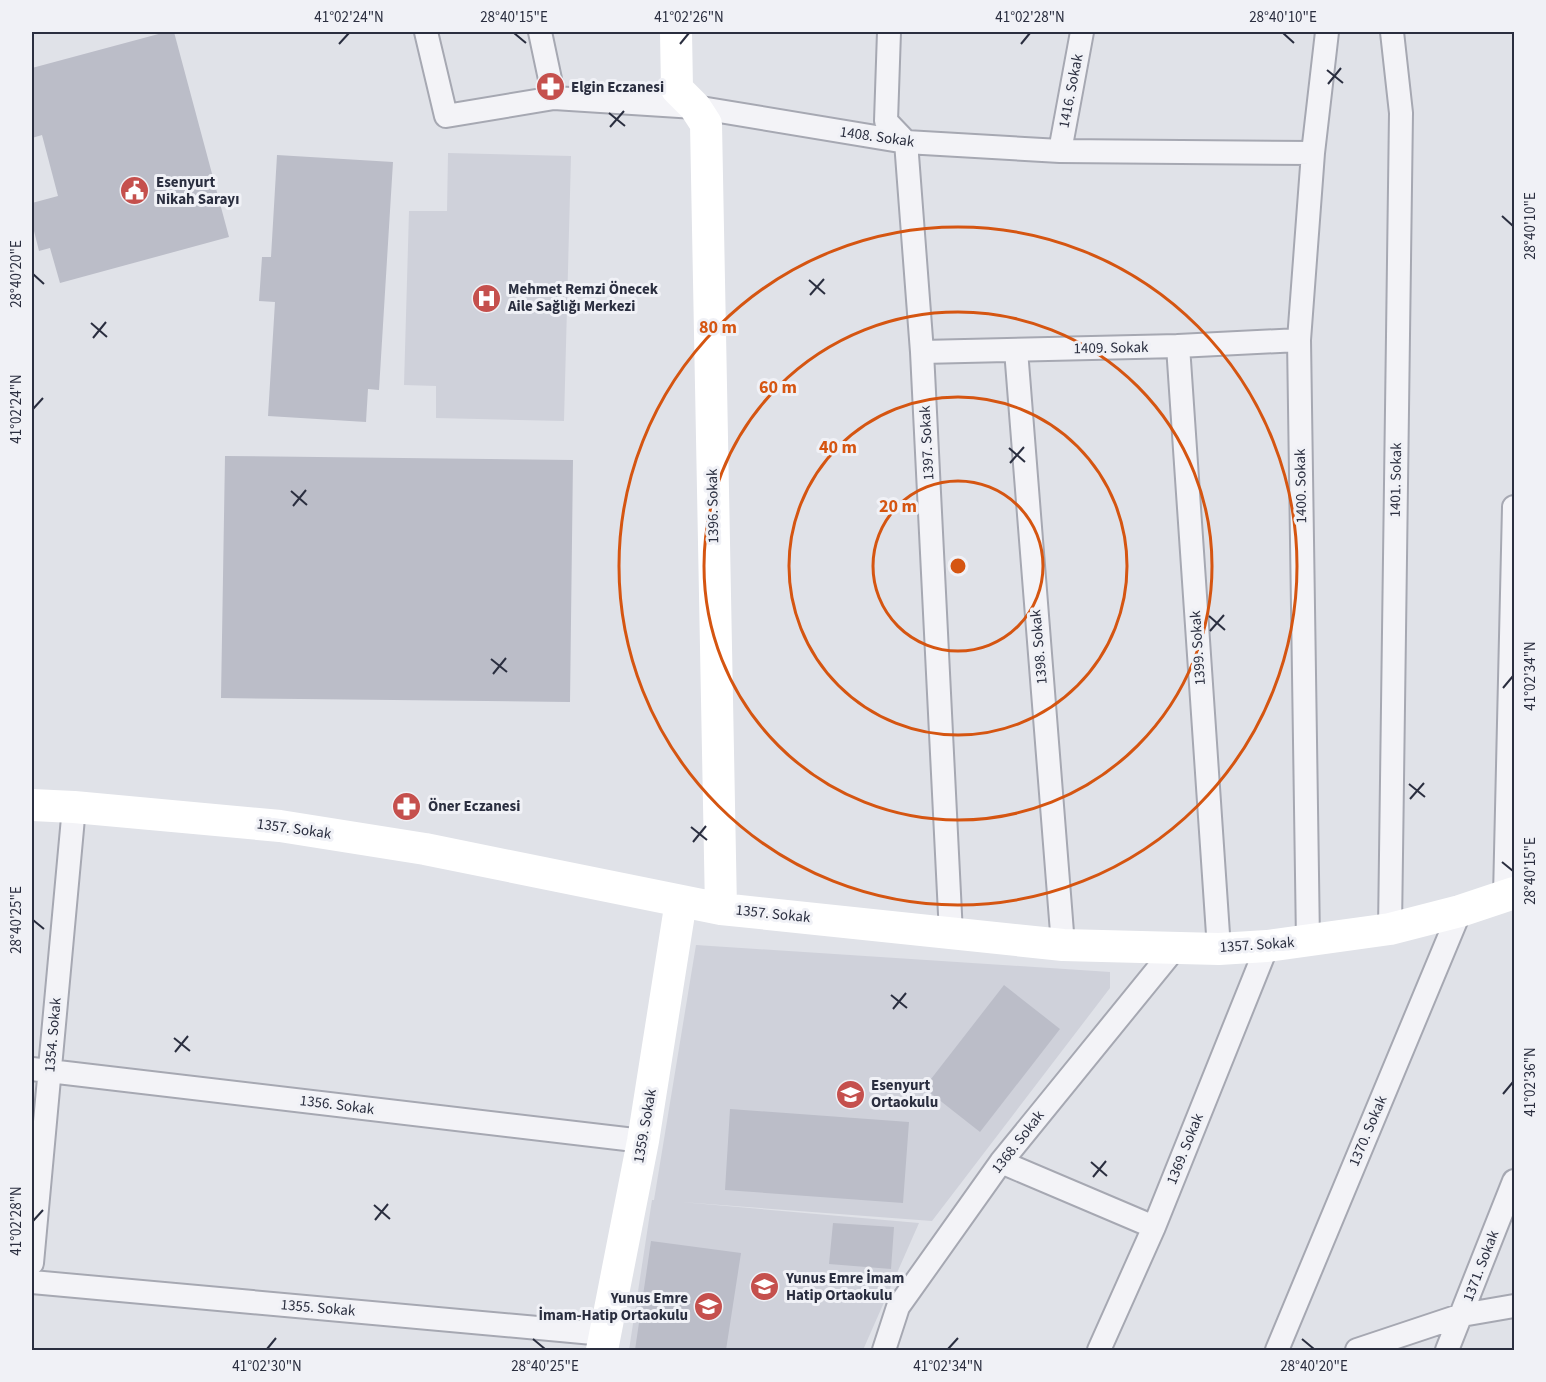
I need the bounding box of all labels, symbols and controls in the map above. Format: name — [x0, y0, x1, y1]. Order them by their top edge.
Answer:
text: 41°02'24"N — [314, 7, 384, 28]
text: 28°40'15"E — [480, 7, 548, 28]
text: 41°02'26"N — [654, 7, 724, 28]
text: 41°02'28"N — [995, 7, 1065, 28]
text: 28°40'10"E — [1249, 7, 1317, 28]
street label: 1416. Sokak — [1054, 52, 1089, 130]
pharmacy icon: Elgin Eczanesi — [534, 71, 566, 103]
place label: Elgin Eczanesi — [571, 77, 664, 98]
street label: 1408. Sokak — [838, 121, 916, 153]
place label: Esenyurt Nikah Sarayı — [156, 172, 239, 210]
public building icon: Esenyurt Nikah Sarayı — [119, 175, 151, 207]
text: 28°40'10"E — [1520, 192, 1541, 260]
text: 28°40'20"E — [6, 240, 27, 308]
place label: Mehmet Remzi Önecek Aile Sağlığı Merkezi — [507, 279, 659, 317]
hospital icon: Mehmet Remzi Önecek Aile Sağlığı Merkezi — [471, 282, 503, 314]
text: 80 m — [699, 315, 737, 340]
street label: 1409. Sokak — [1073, 337, 1149, 359]
text: 41°02'24"N — [6, 374, 27, 444]
text: 60 m — [759, 375, 797, 400]
street label: 1397. Sokak — [915, 404, 939, 481]
text: 40 m — [819, 435, 857, 460]
street label: 1401. Sokak — [1385, 442, 1407, 518]
street label: 1400. Sokak — [1290, 448, 1312, 524]
street label: 1396. Sokak — [702, 468, 724, 544]
text: 20 m — [879, 494, 917, 519]
centre of rings — [948, 556, 968, 576]
street label: 1398. Sokak — [1025, 608, 1053, 685]
street label: 1399. Sokak — [1185, 609, 1211, 686]
text: 41°02'34"N — [1520, 641, 1541, 711]
pharmacy icon: Öner Eczanesi — [391, 790, 423, 822]
place label: Öner Eczanesi — [428, 796, 520, 817]
street label: 1357. Sokak — [255, 813, 333, 845]
text: 28°40'15"E — [1520, 837, 1541, 905]
text: 28°40'25"E — [6, 886, 27, 954]
street label: 1357. Sokak — [735, 900, 812, 928]
street label: 1357. Sokak — [1219, 932, 1296, 958]
street label: 1354. Sokak — [39, 996, 67, 1073]
text: 41°02'36"N — [1520, 1047, 1541, 1117]
place label: Esenyurt Ortaokulu — [871, 1075, 938, 1113]
school or university icon: Esenyurt Ortaokulu — [834, 1078, 866, 1110]
street label: 1359. Sokak — [628, 1087, 662, 1165]
street label: 1356. Sokak — [299, 1090, 376, 1120]
street label: 1370. Sokak — [1344, 1092, 1393, 1170]
street label: 1368. Sokak — [987, 1106, 1050, 1178]
street label: 1369. Sokak — [1161, 1110, 1209, 1188]
text: 41°02'28"N — [6, 1186, 27, 1256]
street label: 1371. Sokak — [1458, 1227, 1504, 1305]
place label: Yunus Emre İmam Hatip Ortaokulu — [785, 1268, 904, 1306]
school or university icon: Yunus Emre İmam Hatip Ortaokulu — [749, 1271, 781, 1303]
place label: Yunus Emre İmam-Hatip Ortaokulu — [538, 1288, 688, 1326]
school or university icon: Yunus Emre İmam-Hatip Ortaokulu — [693, 1291, 725, 1323]
street label: 1355. Sokak — [280, 1294, 357, 1322]
text: 41°02'30"N — [232, 1356, 302, 1377]
text: 28°40'25"E — [511, 1356, 579, 1377]
text: 41°02'34"N — [913, 1356, 983, 1377]
text: 28°40'20"E — [1280, 1356, 1348, 1377]

